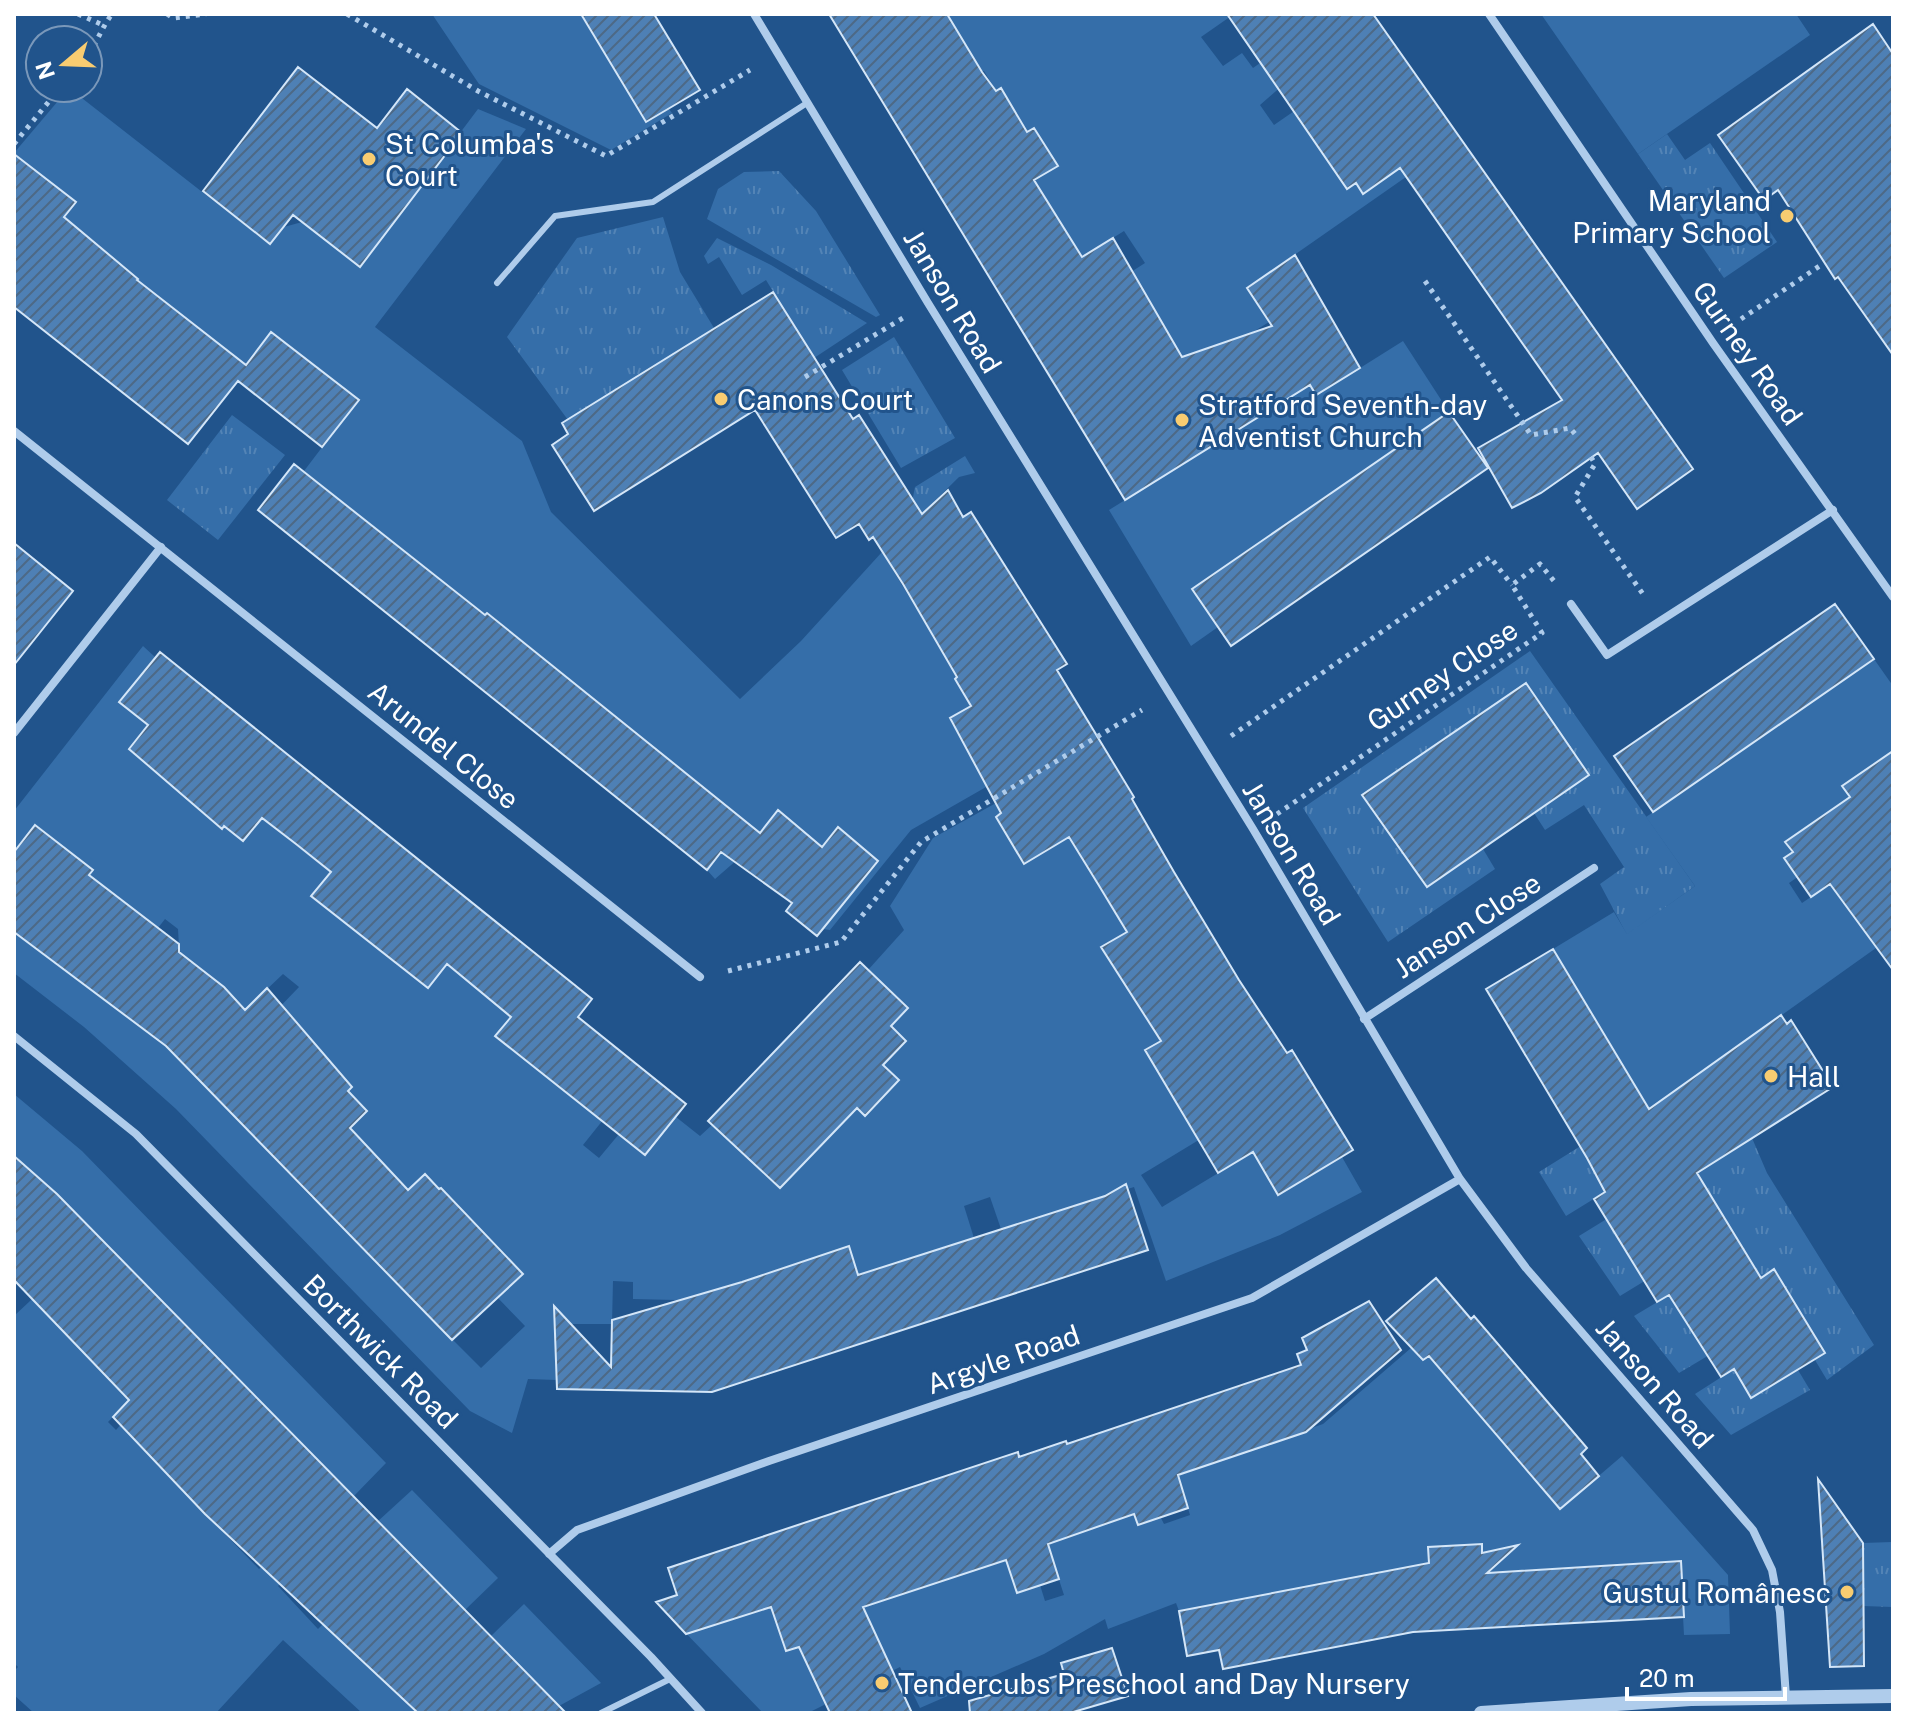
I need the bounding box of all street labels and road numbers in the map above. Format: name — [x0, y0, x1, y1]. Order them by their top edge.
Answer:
street label: Janson Road — [897, 223, 1009, 379]
street label: Gurney Road — [1686, 275, 1810, 431]
street label: Gurney Close — [1361, 613, 1523, 737]
street label: Arundel Close — [362, 674, 526, 816]
street label: Janson Road — [1236, 775, 1348, 931]
street label: Janson Close — [1387, 865, 1547, 985]
street label: Borthwick Road — [297, 1267, 465, 1435]
street label: Janson Road — [1590, 1311, 1720, 1455]
street label: Argyle Road — [922, 1317, 1084, 1401]

